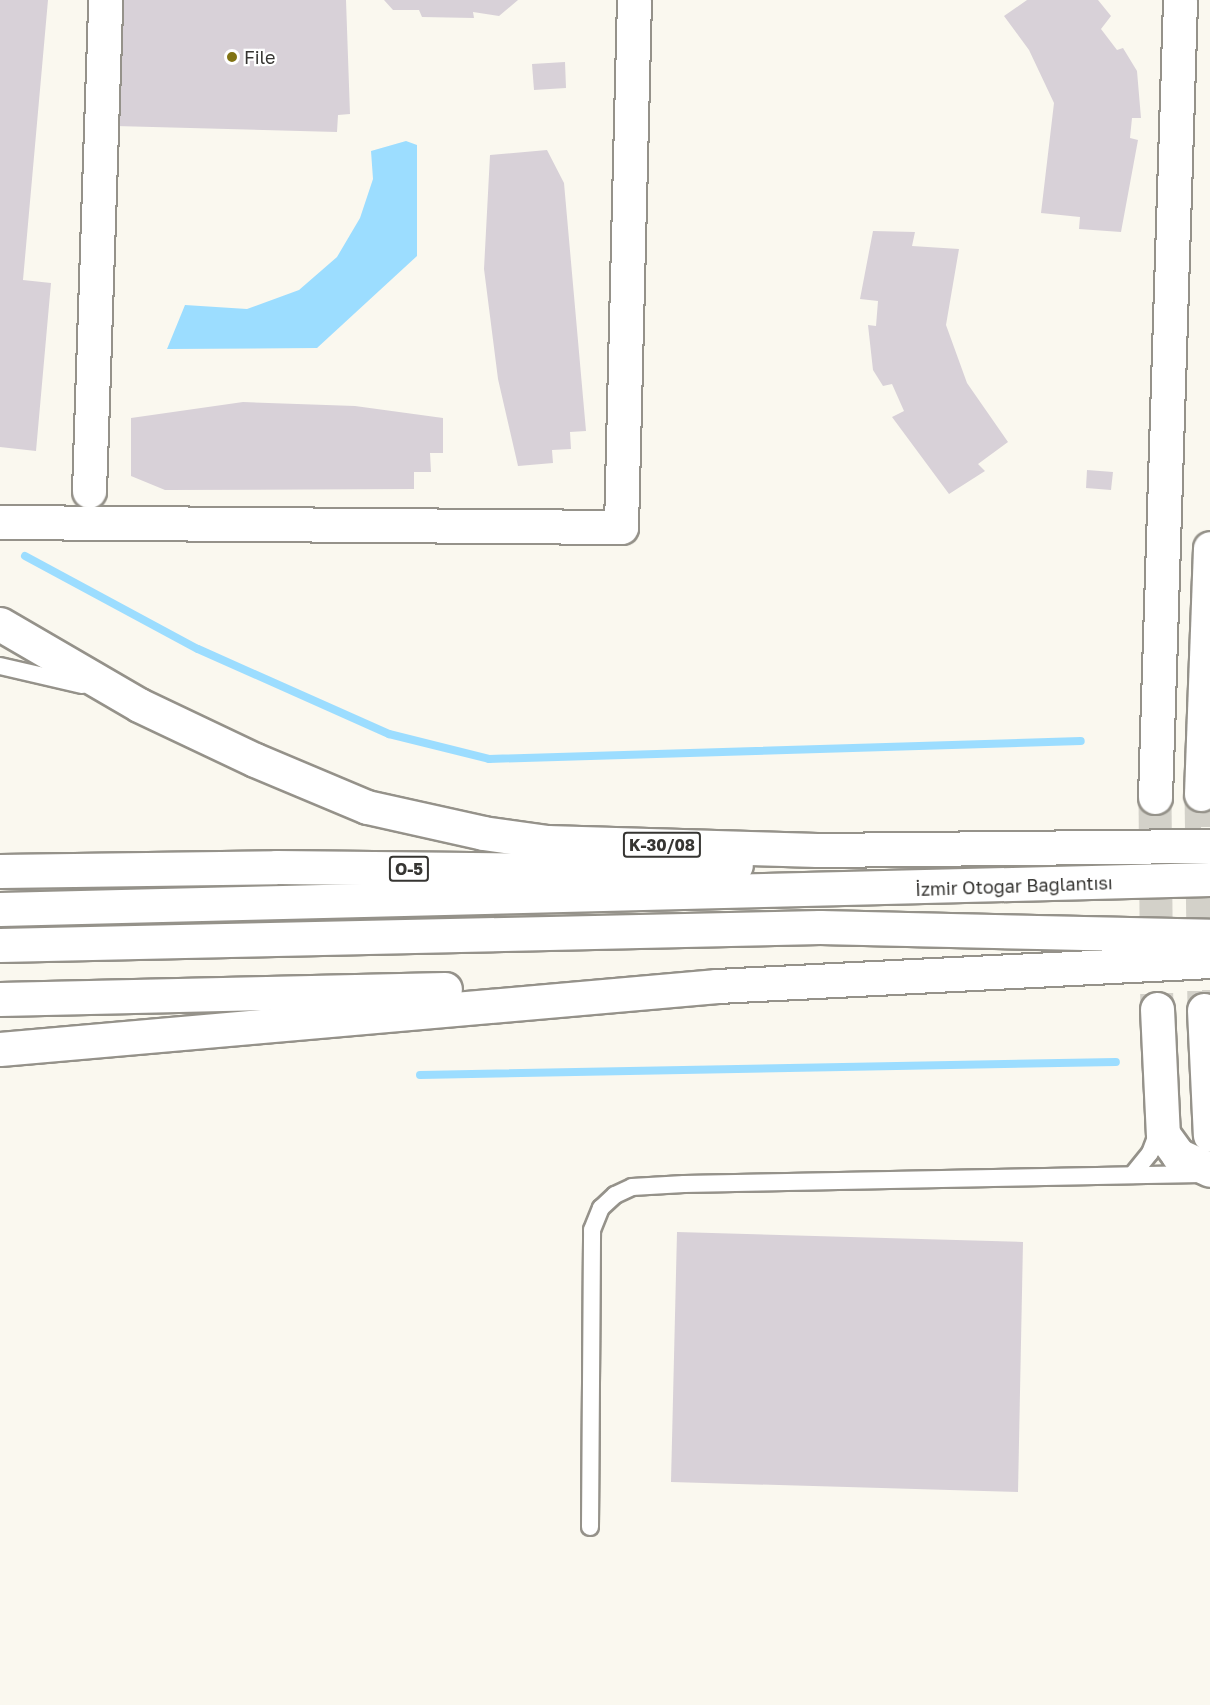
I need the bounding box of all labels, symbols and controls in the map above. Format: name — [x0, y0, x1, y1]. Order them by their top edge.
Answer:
place label: File — [244, 46, 276, 68]
marker: File — [225, 50, 239, 64]
road number: K-30/08 — [622, 832, 702, 858]
road number: O-5 — [388, 856, 430, 882]
street label: İzmir Otogar Bağlantısı — [915, 872, 1113, 900]

